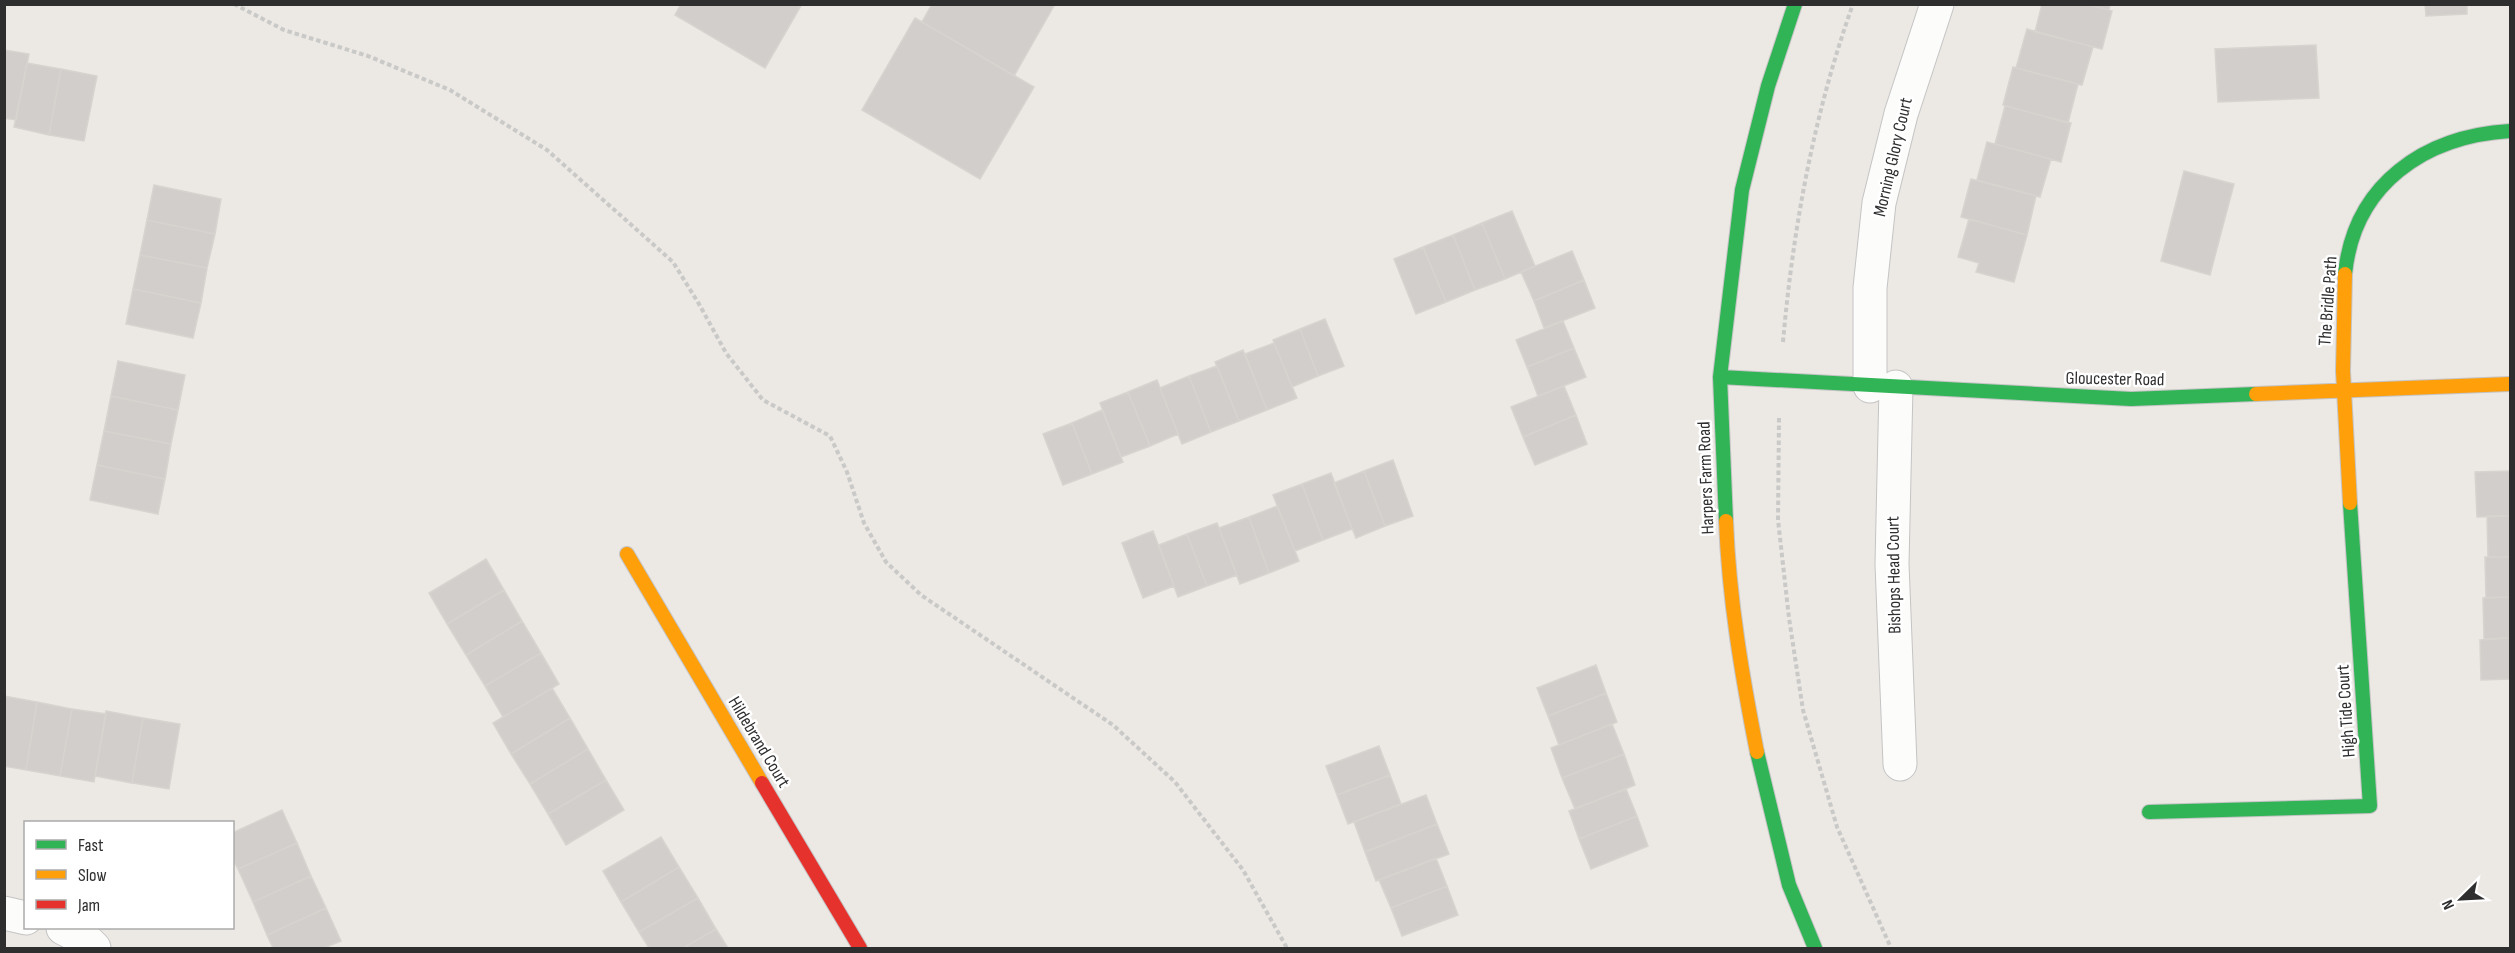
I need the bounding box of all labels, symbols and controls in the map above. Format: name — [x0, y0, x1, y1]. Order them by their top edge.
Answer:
street label: Morning Glory Court — [1869, 95, 1917, 219]
street label: The Bridle Path — [2314, 255, 2342, 347]
street label: Gloucester Road — [2065, 368, 2165, 390]
street label: Harpers Farm Road — [1694, 421, 1718, 535]
street label: Bishops Head Court — [1882, 515, 1906, 634]
street label: High Tide Court — [2332, 663, 2360, 758]
street label: Hildebrand Court — [724, 693, 795, 792]
legend — [24, 821, 234, 929]
text: Fast — [78, 835, 104, 856]
text: Slow — [78, 865, 107, 886]
north arrow — [2431, 869, 2491, 929]
text: Jam — [77, 895, 100, 916]
text: N — [2438, 897, 2459, 912]

